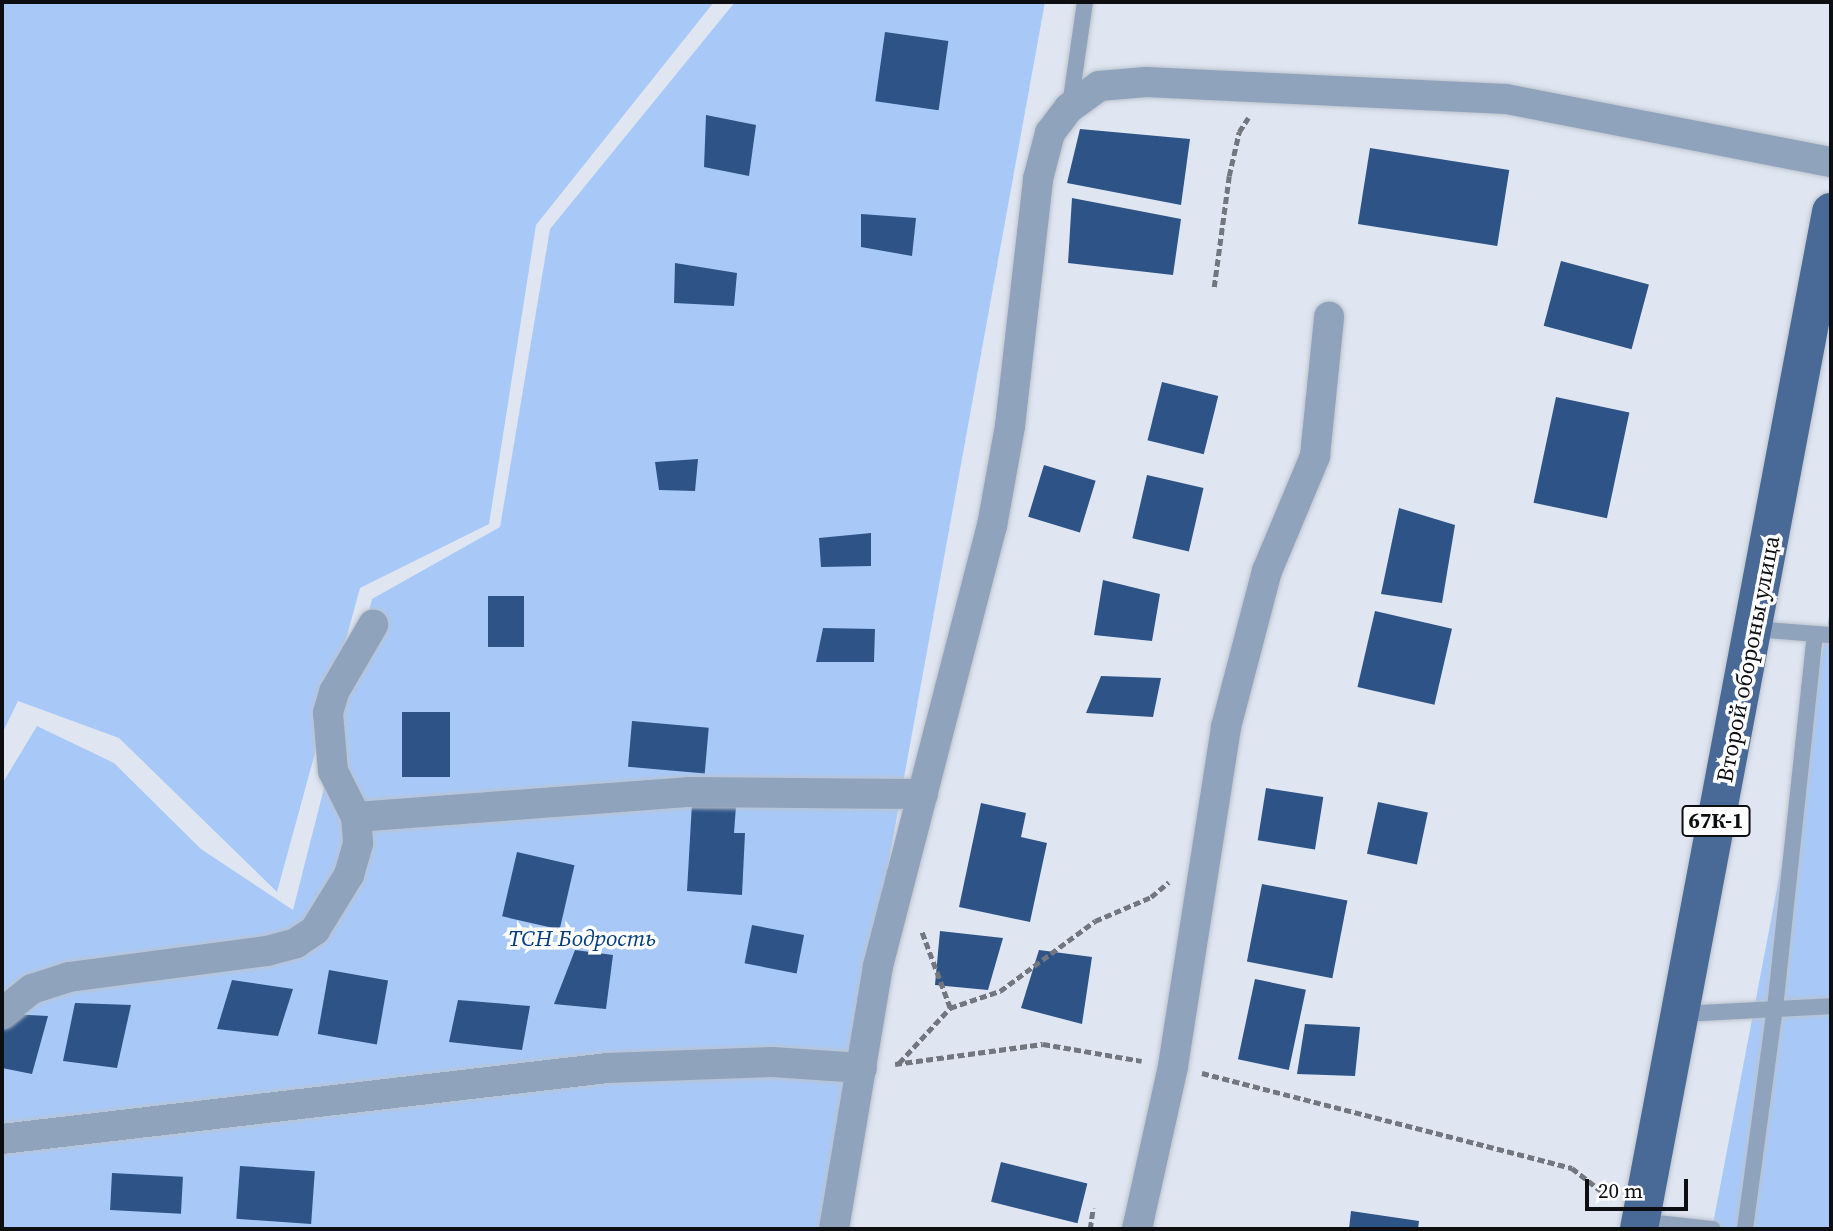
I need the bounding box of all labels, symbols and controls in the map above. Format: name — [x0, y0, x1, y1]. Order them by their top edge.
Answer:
street label: Второй обороны улица — [1711, 533, 1785, 785]
road number: 67К-1 — [1681, 804, 1751, 838]
park label: ТСН Бодрость — [508, 924, 656, 952]
scale bar — [1588, 1164, 1691, 1208]
text: 20 m — [1598, 1176, 1643, 1205]

